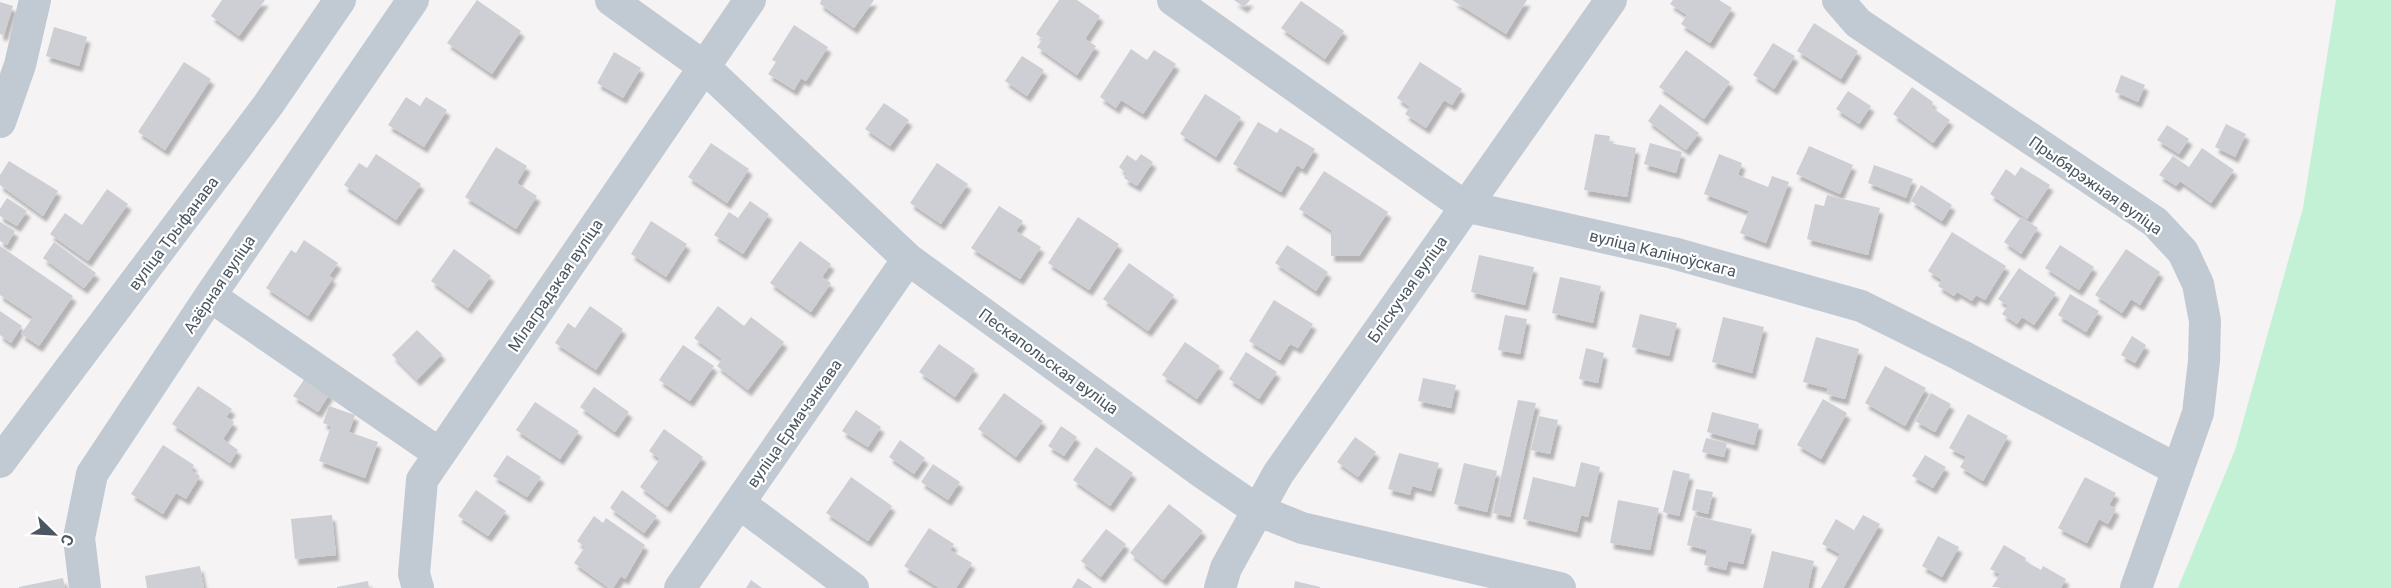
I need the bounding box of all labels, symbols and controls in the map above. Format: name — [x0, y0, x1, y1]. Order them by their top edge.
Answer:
street label: Прыбярэжная вуліца — [2025, 132, 2166, 239]
street label: вуліца Трыфанава — [124, 173, 222, 294]
street label: Мілаградзкая вуліца — [504, 215, 607, 355]
street label: вуліца Каліноўскага — [1588, 226, 1738, 281]
street label: Азёрная вуліца — [180, 232, 259, 337]
street label: Бліскучая вуліца — [1364, 232, 1451, 346]
street label: Пескапольская вуліца — [975, 304, 1122, 418]
street label: вуліца Ермачэнкава — [743, 356, 846, 491]
north arrow — [24, 504, 84, 564]
text: С — [56, 531, 78, 549]

